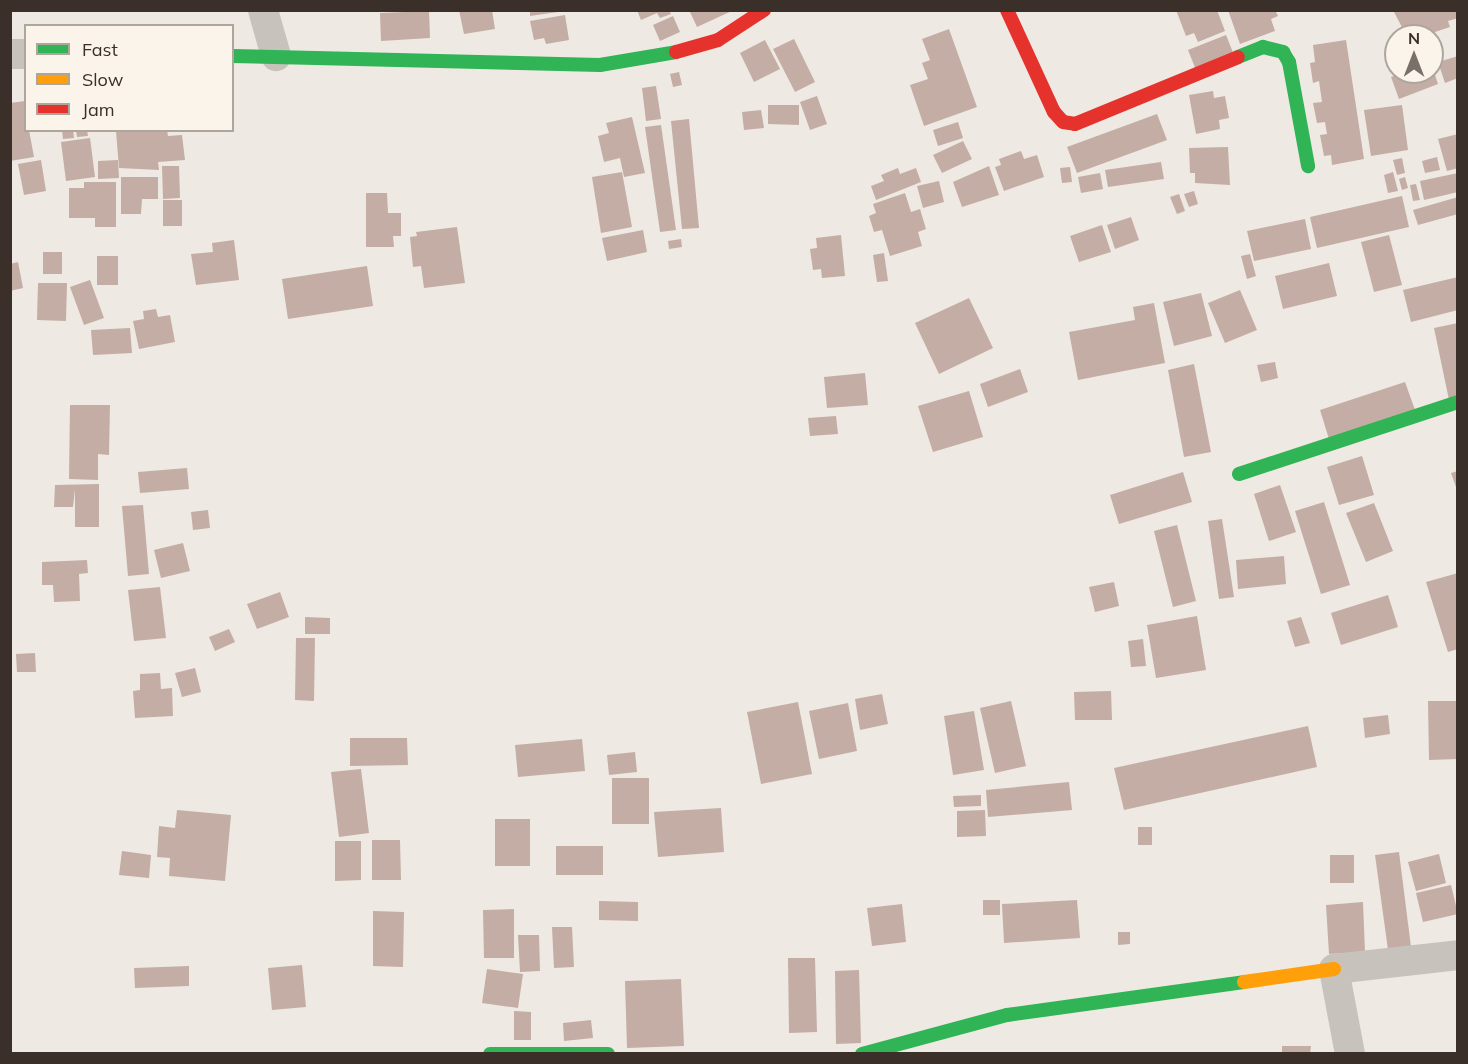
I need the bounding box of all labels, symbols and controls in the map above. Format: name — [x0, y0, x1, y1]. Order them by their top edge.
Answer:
legend — [24, 24, 234, 132]
north arrow — [1384, 24, 1444, 84]
text: N — [1408, 28, 1420, 48]
text: Fast — [82, 38, 118, 61]
text: Slow — [82, 68, 123, 91]
text: Jam — [82, 98, 115, 121]

